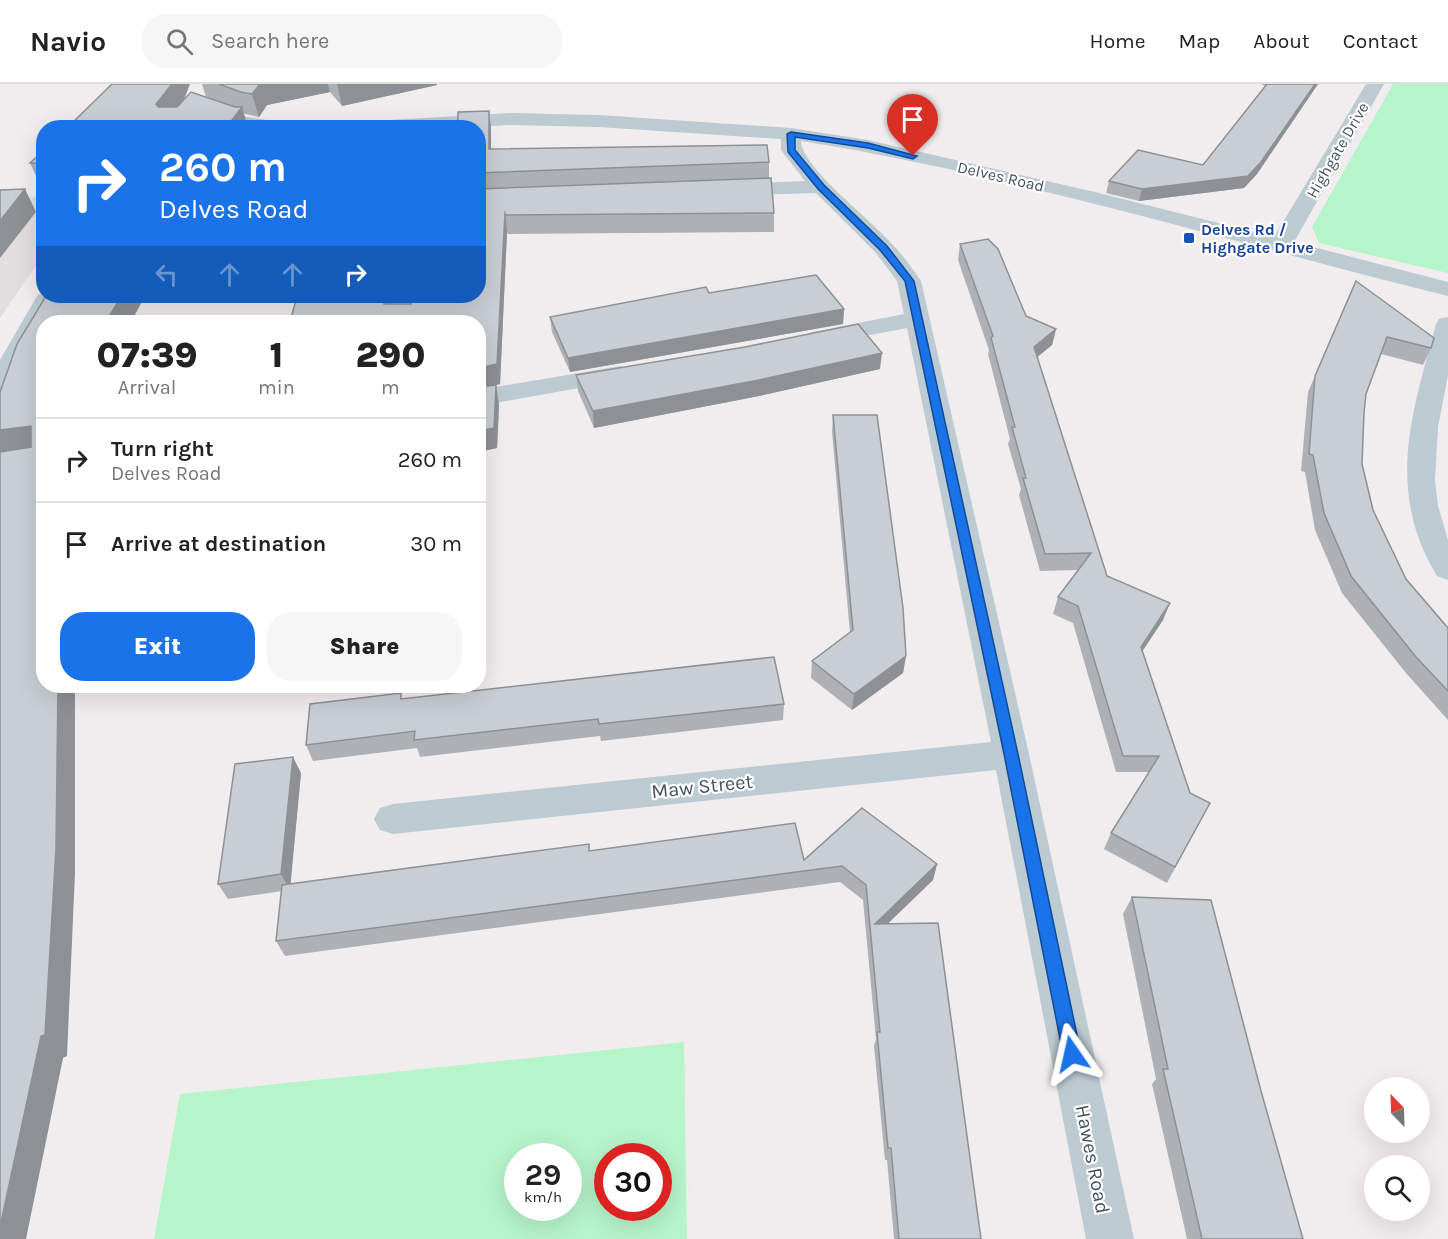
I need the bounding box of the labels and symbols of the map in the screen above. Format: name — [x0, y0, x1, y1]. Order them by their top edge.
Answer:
pin — [887, 94, 938, 156]
street label: Highgate Drive — [1302, 99, 1373, 202]
street label: Delves Road — [956, 157, 1046, 196]
place label: Delves Rd / Highgate Drive — [1201, 220, 1314, 257]
marker: Delves Rd / Highgate Drive — [1182, 231, 1196, 245]
street label: Maw Street — [650, 770, 754, 803]
position arrow — [1040, 1022, 1104, 1086]
north arrow — [1364, 1077, 1430, 1143]
street label: Hawes Road — [1071, 1103, 1114, 1216]
speed limit sign: 30 — [594, 1143, 672, 1221]

